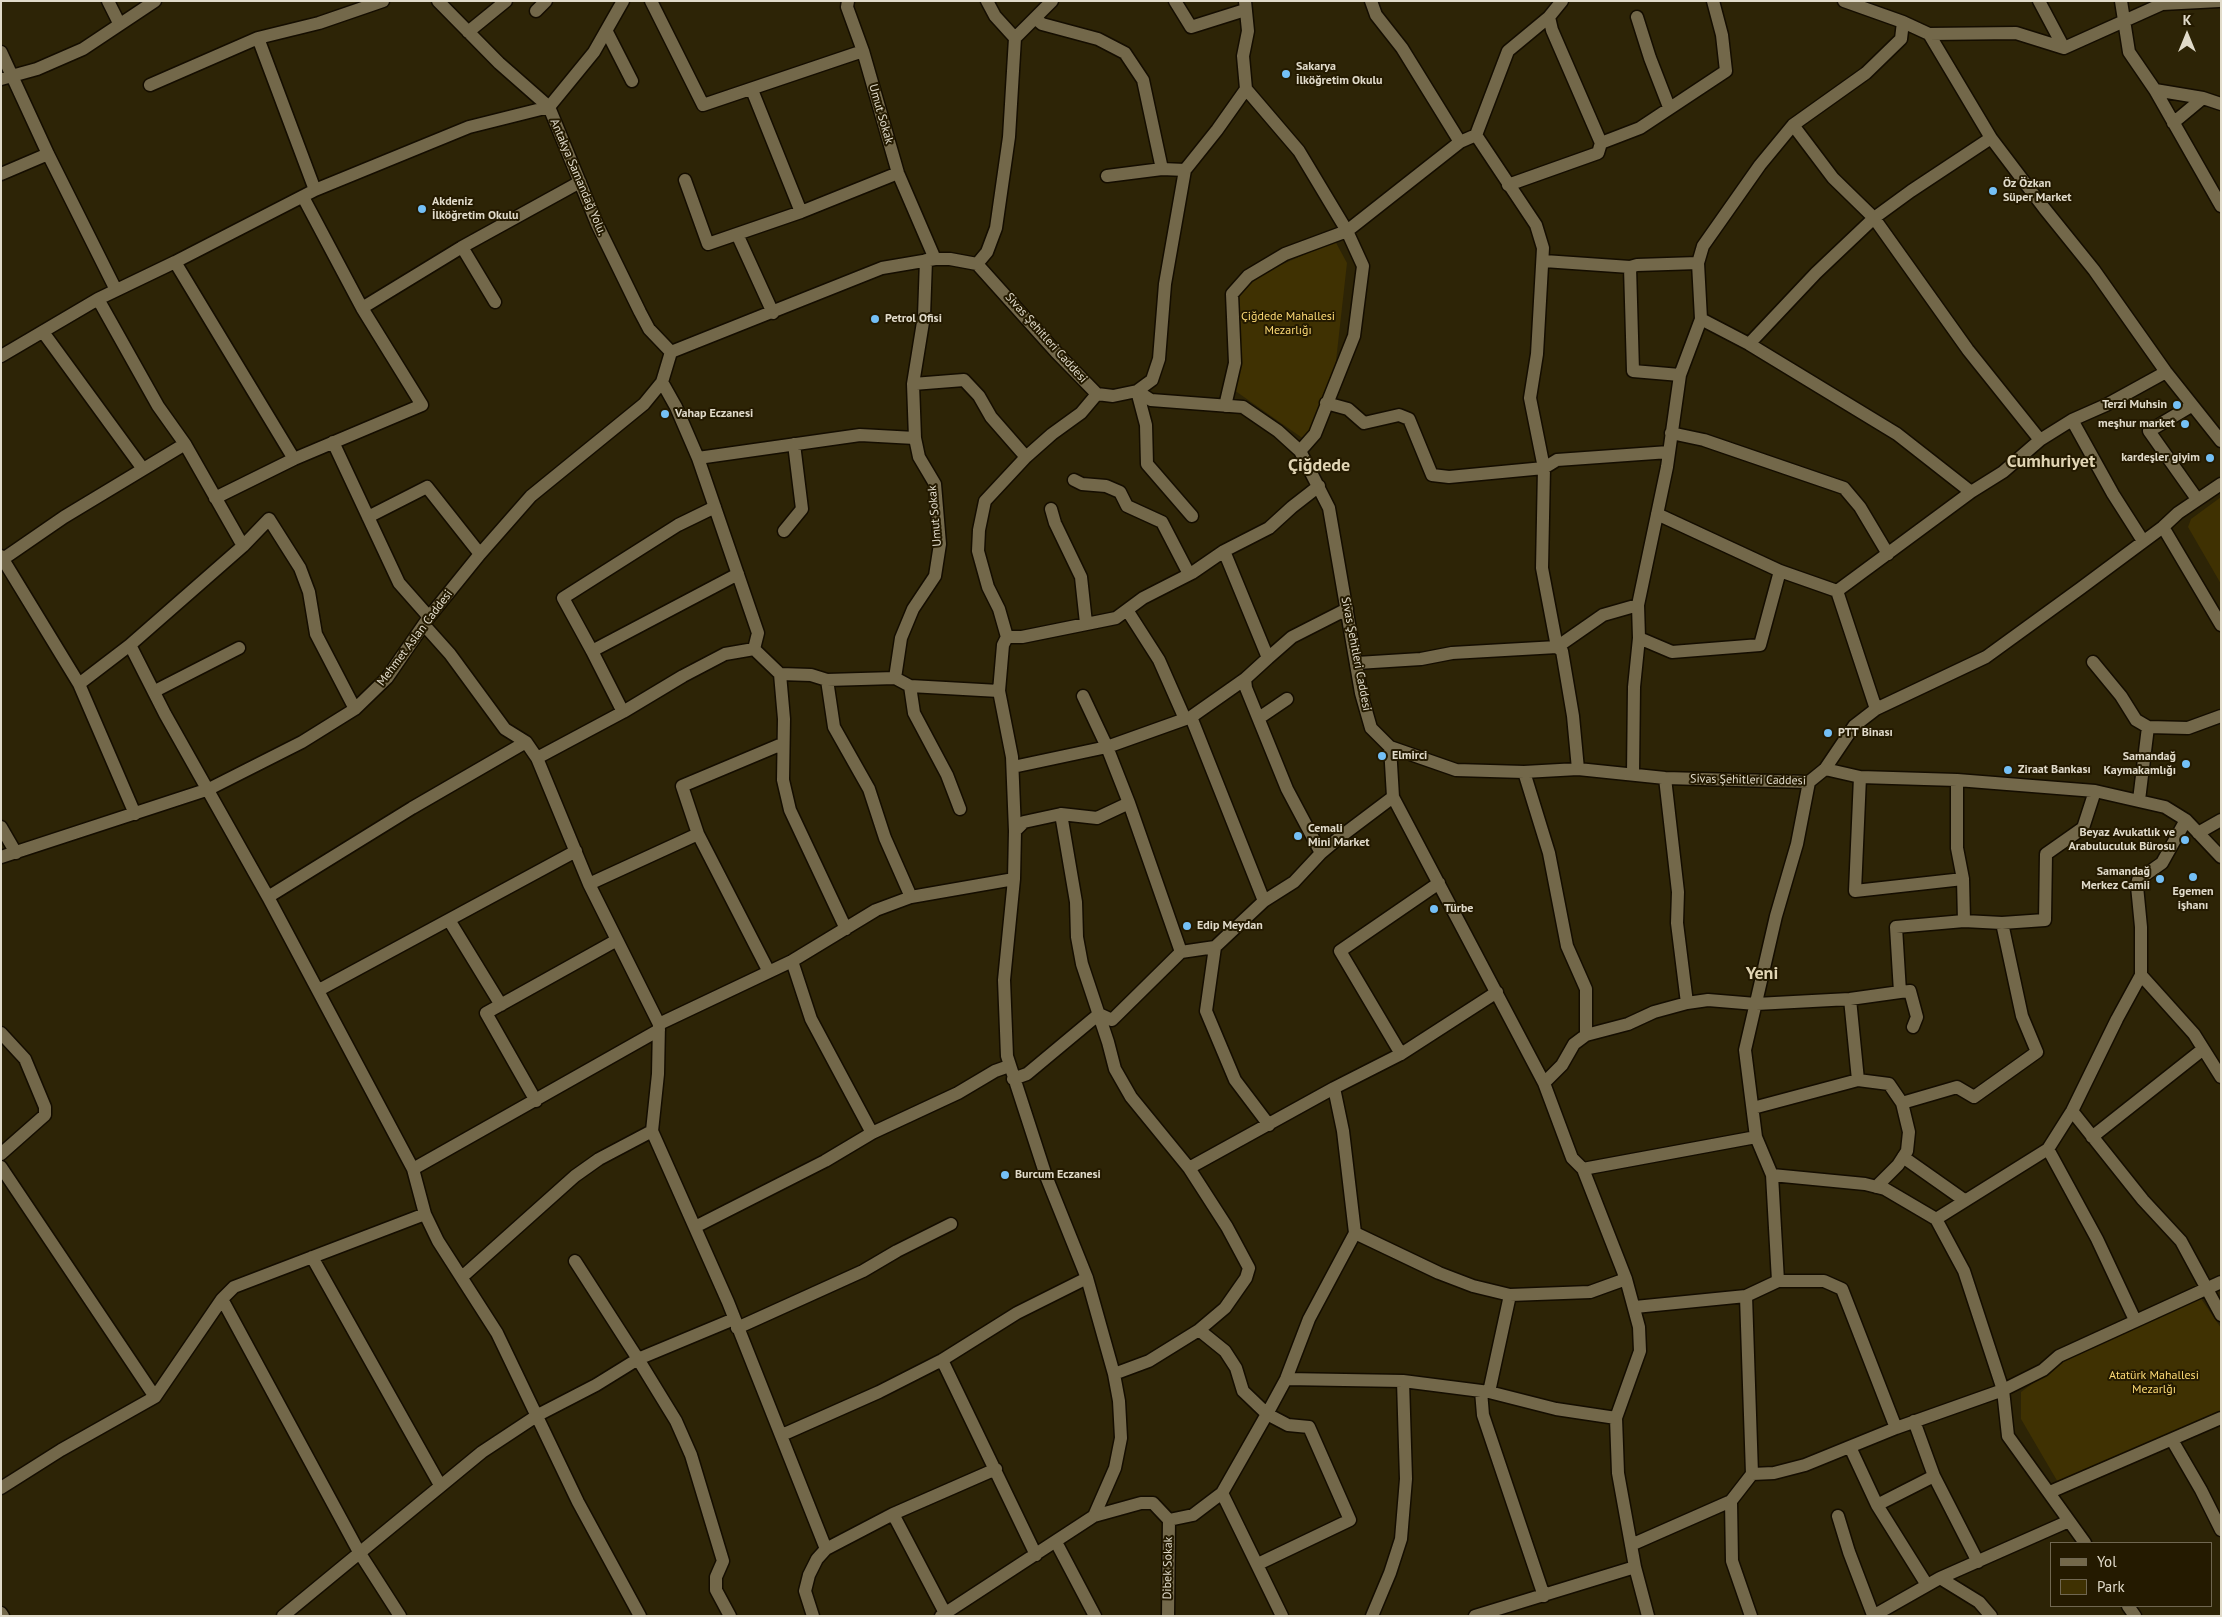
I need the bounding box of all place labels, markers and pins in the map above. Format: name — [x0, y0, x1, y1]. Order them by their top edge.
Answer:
place label: Sakarya İlköğretim Okulu — [1296, 60, 1382, 88]
marker: Sakarya İlköğretim Okulu — [1280, 68, 1292, 80]
place label: Öz Özkan Süper Market — [2003, 177, 2071, 205]
marker: Öz Özkan Süper Market — [1987, 185, 1999, 197]
place label: Akdeniz İlköğretim Okulu — [432, 195, 518, 223]
marker: Akdeniz İlköğretim Okulu — [416, 203, 428, 215]
place label: Petrol Ofisi — [885, 312, 942, 326]
marker: Petrol Ofisi — [869, 313, 881, 325]
place label: Terzi Muhsin — [2102, 398, 2167, 412]
marker: Terzi Muhsin — [2171, 399, 2183, 411]
place label: Vahap Eczanesi — [675, 407, 753, 421]
marker: Vahap Eczanesi — [659, 408, 671, 420]
place label: meşhur market — [2098, 417, 2175, 431]
marker: meşhur market — [2179, 418, 2191, 430]
place label: kardeşler giyim — [2121, 451, 2200, 465]
marker: kardeşler giyim — [2204, 452, 2216, 464]
place label: PTT Binası — [1838, 726, 1893, 740]
marker: PTT Binası — [1822, 727, 1834, 739]
place label: Elmirci — [1392, 749, 1427, 763]
marker: Elmirci — [1376, 750, 1388, 762]
place label: Samandağ Kaymakamlığı — [2104, 750, 2176, 778]
marker: Samandağ Kaymakamlığı — [2180, 758, 2192, 770]
place label: Ziraat Bankası — [2018, 763, 2091, 777]
marker: Ziraat Bankası — [2002, 764, 2014, 776]
place label: Cemali Mini Market — [1308, 822, 1369, 850]
place label: Beyaz Avukatlık ve Arabuluculuk Bürosu — [2068, 826, 2175, 854]
marker: Cemali Mini Market — [1292, 830, 1304, 842]
marker: Beyaz Avukatlık ve Arabuluculuk Bürosu — [2179, 834, 2191, 846]
place label: Samandağ Merkez Camii — [2081, 865, 2150, 893]
marker: Egemen işhanı — [2187, 871, 2199, 883]
marker: Samandağ Merkez Camii — [2154, 873, 2166, 885]
place label: Egemen işhanı — [2172, 885, 2214, 913]
place label: Türbe — [1444, 902, 1473, 916]
marker: Türbe — [1428, 903, 1440, 915]
place label: Edip Meydan — [1197, 919, 1263, 933]
marker: Edip Meydan — [1181, 920, 1193, 932]
place label: Burcum Eczanesi — [1015, 1168, 1101, 1182]
marker: Burcum Eczanesi — [999, 1169, 1011, 1181]

